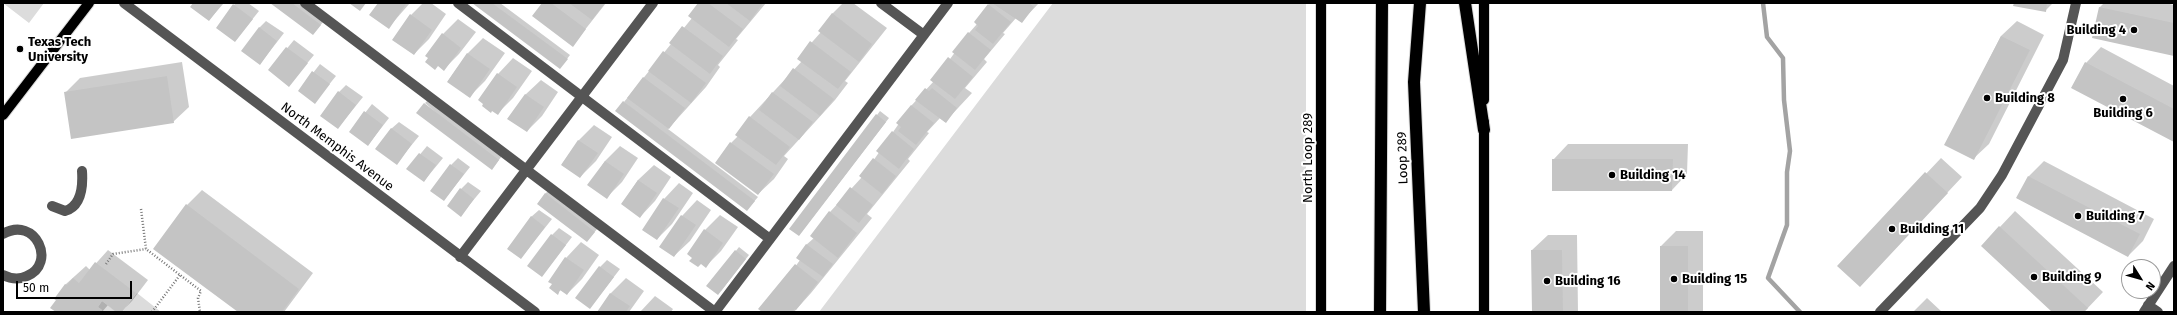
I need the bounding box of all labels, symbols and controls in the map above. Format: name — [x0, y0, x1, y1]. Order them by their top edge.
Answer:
place label: Building 4 — [2067, 22, 2126, 38]
marker: Building 4 — [2129, 25, 2139, 35]
place label: Texas Tech University — [28, 34, 91, 65]
marker: Texas Tech University — [15, 44, 25, 54]
place label: Building 8 — [1995, 90, 2055, 106]
marker: Building 8 — [1982, 93, 1992, 103]
marker: Building 6 — [2118, 94, 2128, 104]
street label: North Memphis Avenue — [277, 99, 397, 195]
place label: Building 6 — [2093, 105, 2153, 121]
street label: North Loop 289 — [1300, 113, 1316, 203]
street label: Loop 289 — [1394, 131, 1412, 185]
place label: Building 14 — [1620, 167, 1686, 183]
marker: Building 14 — [1607, 170, 1617, 180]
place label: Building 7 — [2086, 208, 2144, 224]
marker: Building 7 — [2073, 211, 2083, 221]
place label: Building 11 — [1900, 221, 1964, 237]
marker: Building 11 — [1887, 224, 1897, 234]
north arrow — [2121, 259, 2161, 299]
place label: Building 9 — [2042, 269, 2101, 285]
place label: Building 15 — [1682, 271, 1747, 287]
marker: Building 9 — [2029, 272, 2039, 282]
scale bar — [18, 273, 134, 299]
place label: Building 16 — [1555, 273, 1620, 289]
marker: Building 15 — [1669, 274, 1679, 284]
marker: Building 16 — [1542, 276, 1552, 286]
text: N — [2143, 279, 2158, 293]
text: 50 m — [23, 281, 49, 295]

